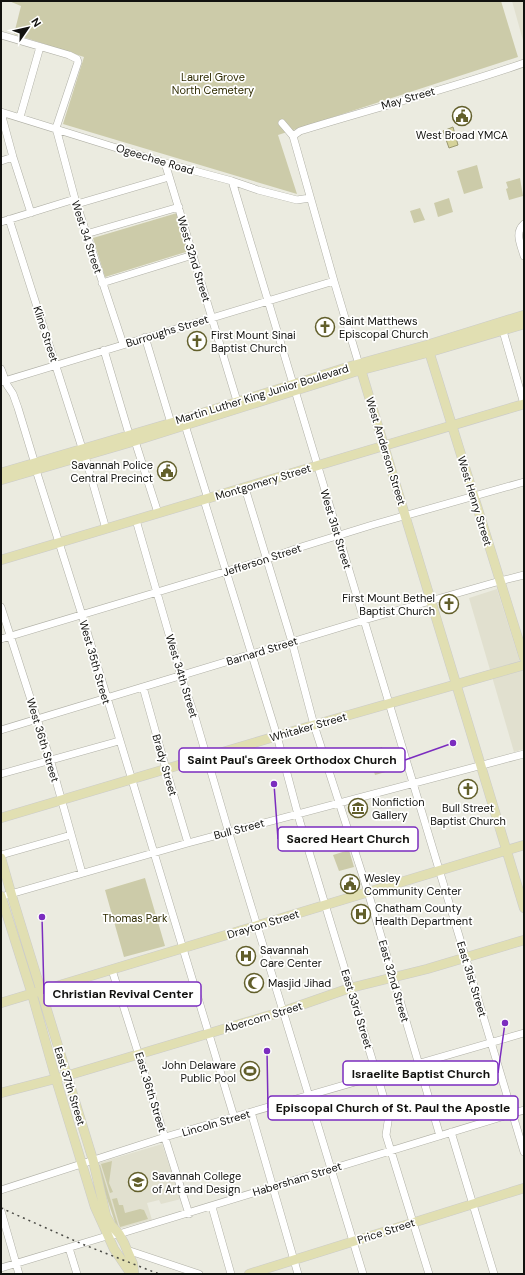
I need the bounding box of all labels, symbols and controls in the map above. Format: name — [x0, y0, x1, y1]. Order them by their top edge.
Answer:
north arrow — [8, 8, 48, 48]
text: N — [28, 15, 44, 30]
park label: Laurel Grove North Cemetery — [172, 70, 254, 97]
street label: May Street — [379, 84, 437, 112]
public building icon: West Broad YMCA — [451, 105, 473, 127]
place label: West Broad YMCA — [416, 128, 508, 142]
street label: Ogeechee Road — [114, 141, 196, 178]
street label: West 34 Street — [69, 199, 105, 275]
street label: West 32nd Street — [174, 214, 214, 304]
street label: Kline Street — [30, 304, 62, 364]
street label: Burroughs Street — [124, 312, 210, 350]
place label: Saint Matthews Episcopal Church — [339, 314, 428, 341]
church icon: Saint Matthews Episcopal Church — [314, 316, 336, 338]
place label: First Mount Sinai Baptist Church — [211, 328, 296, 355]
church icon: First Mount Sinai Baptist Church — [186, 330, 208, 352]
street label: Martin Luther King Junior Boulevard — [174, 361, 350, 427]
street label: West Anderson Street — [363, 395, 409, 507]
street label: West Henry Street — [455, 454, 495, 548]
place label: Savannah Police Central Precinct — [71, 458, 153, 485]
public building icon: Savannah Police Central Precinct — [156, 460, 178, 482]
street label: Montgomery Street — [214, 461, 312, 503]
street label: West 31st Street — [317, 488, 355, 570]
street label: Jefferson Street — [221, 541, 303, 579]
place label: First Mount Bethel Baptist Church — [342, 591, 435, 618]
church icon: First Mount Bethel Baptist Church — [438, 593, 460, 615]
street label: West 35th Street — [76, 618, 114, 706]
street label: West 34th Street — [163, 632, 201, 720]
street label: Barnard Street — [225, 634, 299, 668]
street label: West 36th Street — [24, 696, 62, 784]
street label: Whitaker Street — [268, 709, 348, 745]
street label: Brady Street — [149, 732, 181, 798]
callout: Saint Paul's Greek Orthodox Church — [179, 748, 405, 772]
text: Saint Paul's Greek Orthodox Church — [187, 752, 397, 768]
church icon: Bull Street Baptist Church — [457, 778, 479, 800]
place label: Nonfiction Gallery — [372, 795, 425, 822]
museum icon: Nonfiction Gallery — [347, 797, 369, 819]
place label: Bull Street Baptist Church — [430, 801, 506, 828]
street label: Bull Street — [212, 816, 266, 842]
callout: Sacred Heart Church — [278, 827, 418, 851]
text: Sacred Heart Church — [286, 831, 410, 847]
place label: Wesley Community Center — [364, 871, 462, 898]
public building icon: Wesley Community Center — [339, 873, 361, 895]
place label: Chatham County Health Department — [375, 901, 472, 928]
hospital icon: Chatham County Health Department — [350, 903, 372, 925]
street label: Drayton Street — [225, 906, 301, 942]
park label: Thomas Park — [103, 911, 168, 925]
street label: East 32nd Street — [376, 938, 412, 1024]
street label: East 31st Street — [454, 940, 490, 1018]
place label: Savannah Care Center — [260, 943, 322, 970]
hospital icon: Savannah Care Center — [235, 945, 257, 967]
street label: East 33rd Street — [338, 967, 376, 1051]
mosque icon: Masjid Jihad — [243, 972, 265, 994]
place label: Masjid Jihad — [268, 976, 331, 990]
callout: Christian Revival Center — [44, 982, 201, 1006]
text: Christian Revival Center — [53, 986, 193, 1002]
street label: Abercorn Street — [222, 998, 304, 1036]
street label: East 37th Street — [51, 1045, 89, 1127]
street label: East 36th Street — [132, 1050, 170, 1134]
place label: John Delaware Public Pool — [162, 1058, 236, 1085]
sports icon: John Delaware Public Pool — [239, 1060, 261, 1082]
callout: Israelite Baptist Church — [343, 1061, 498, 1085]
text: Israelite Baptist Church — [352, 1066, 490, 1082]
callout: Episcopal Church of St. Paul the Apostle — [268, 1096, 518, 1120]
text: Episcopal Church of St. Paul the Apostle — [276, 1100, 510, 1116]
street label: Lincoln Street — [180, 1107, 252, 1139]
street label: Habersham Street — [251, 1159, 343, 1199]
place label: Savannah College of Art and Design — [152, 1169, 241, 1196]
school or university icon: Savannah College of Art and Design — [127, 1171, 149, 1193]
street label: Price Street — [355, 1215, 417, 1247]

